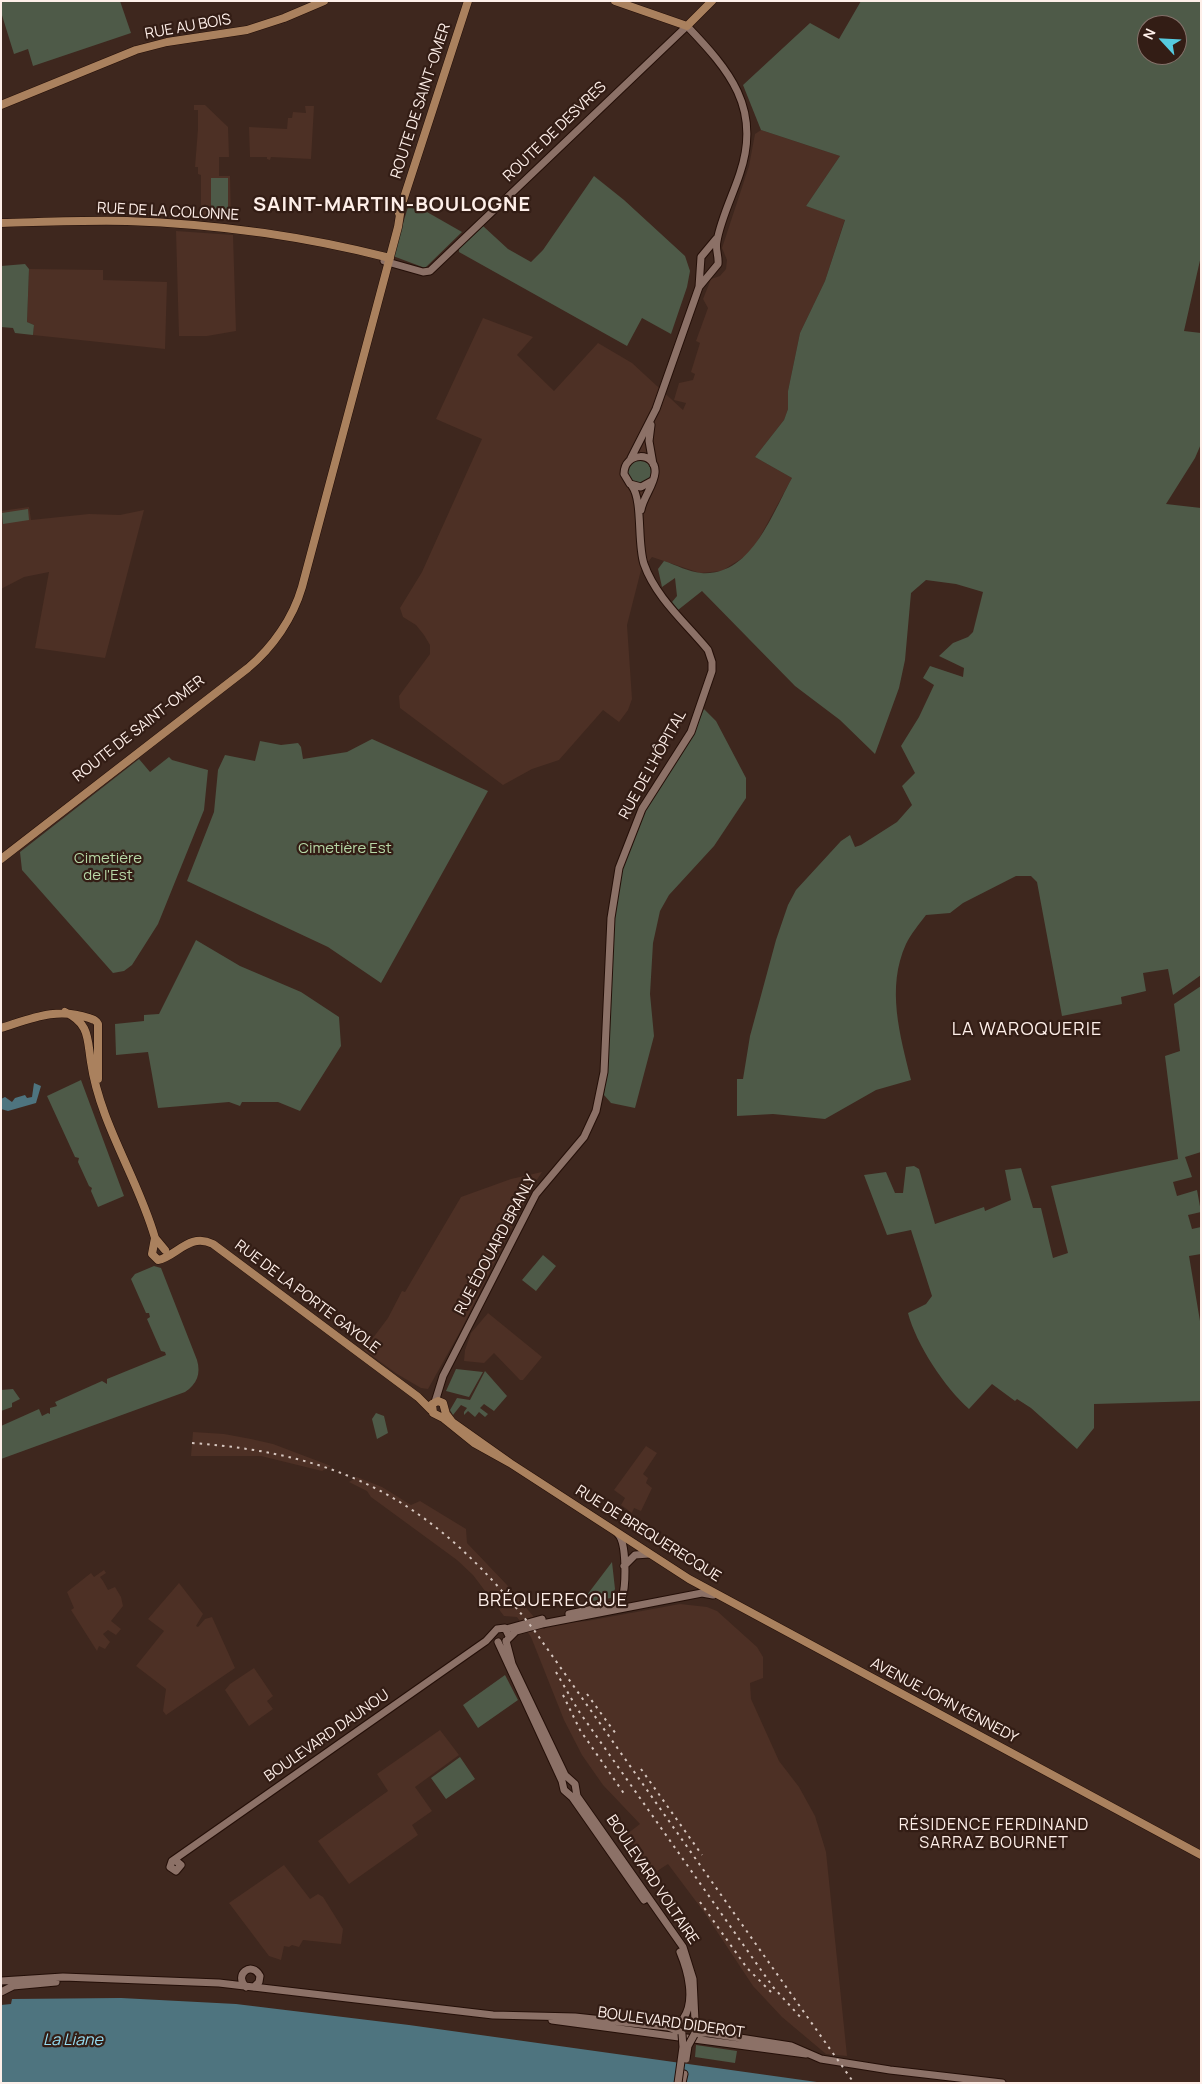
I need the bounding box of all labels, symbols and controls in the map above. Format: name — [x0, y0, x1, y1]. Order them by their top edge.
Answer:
street label: RUE AU BOIS — [144, 11, 232, 43]
north arrow — [1137, 15, 1187, 65]
street label: ROUTE DE SAINT-OMER — [387, 21, 455, 181]
text: N — [1138, 25, 1160, 42]
street label: ROUTE DE DESVRES — [500, 78, 610, 186]
district label: SAINT-MARTIN-BOULOGNE — [249, 193, 535, 217]
street label: RUE DE LA COLONNE — [97, 199, 239, 225]
street label: ROUTE DE SAINT-OMER — [70, 672, 208, 786]
street label: RUE DE L'HÔPITAL — [616, 707, 690, 823]
park label: Cimetière Est — [298, 840, 392, 858]
park label: Cimetière de l'Est — [74, 850, 142, 885]
district label: LA WAROQUERIE — [950, 1019, 1104, 1041]
street label: RUE ÉDOUARD BRANLY — [451, 1172, 541, 1318]
street label: RUE DE LA PORTE GAYOLE — [231, 1237, 383, 1357]
street label: RUE DE BREQUERECQUE — [572, 1482, 724, 1586]
district label: BRÉQUERECQUE — [477, 1590, 629, 1612]
street label: AVENUE JOHN KENNEDY — [867, 1654, 1021, 1748]
street label: BOULEVARD DAUNOU — [261, 1686, 393, 1786]
street label: BOULEVARD VOLTAIRE — [602, 1812, 702, 1948]
district label: RÉSIDENCE FERDINAND SARRAZ BOURNET — [896, 1816, 1092, 1854]
street label: BOULEVARD DIDEROT — [596, 2004, 746, 2042]
water label: La Liane — [43, 2031, 103, 2051]

